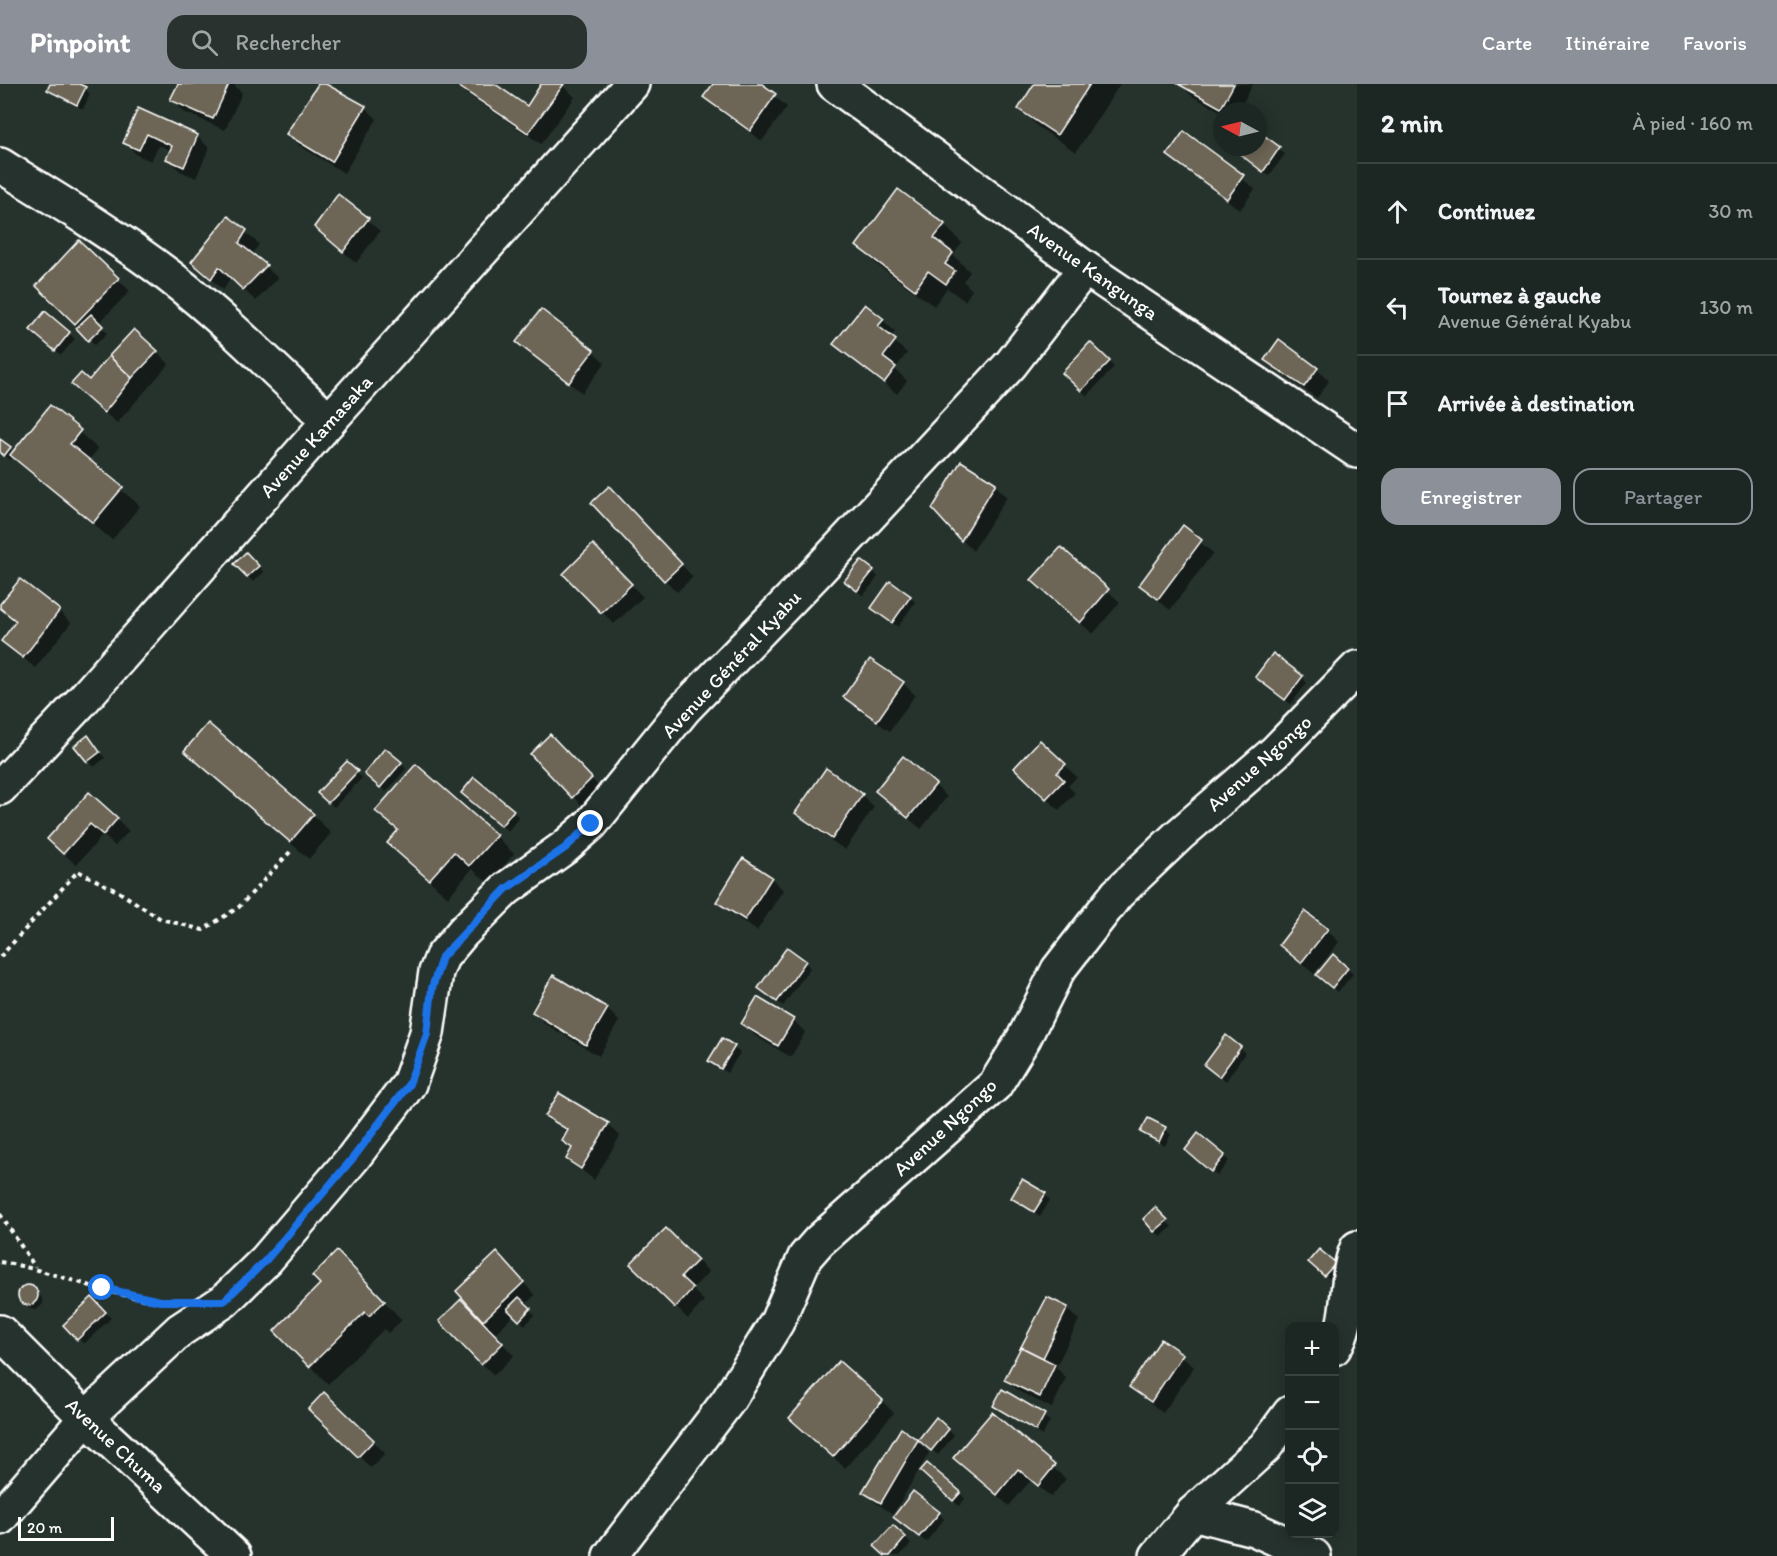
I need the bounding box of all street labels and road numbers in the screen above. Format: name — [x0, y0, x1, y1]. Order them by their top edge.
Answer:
street label: Avenue Kangunga — [1023, 217, 1163, 325]
street label: Avenue Kamasaka — [255, 369, 378, 502]
street label: Avenue Général Kyabu — [656, 585, 806, 743]
street label: Avenue Ngongo — [1202, 710, 1316, 816]
street label: Avenue Ngongo — [888, 1073, 1002, 1181]
street label: Avenue Chuma — [61, 1392, 171, 1498]

